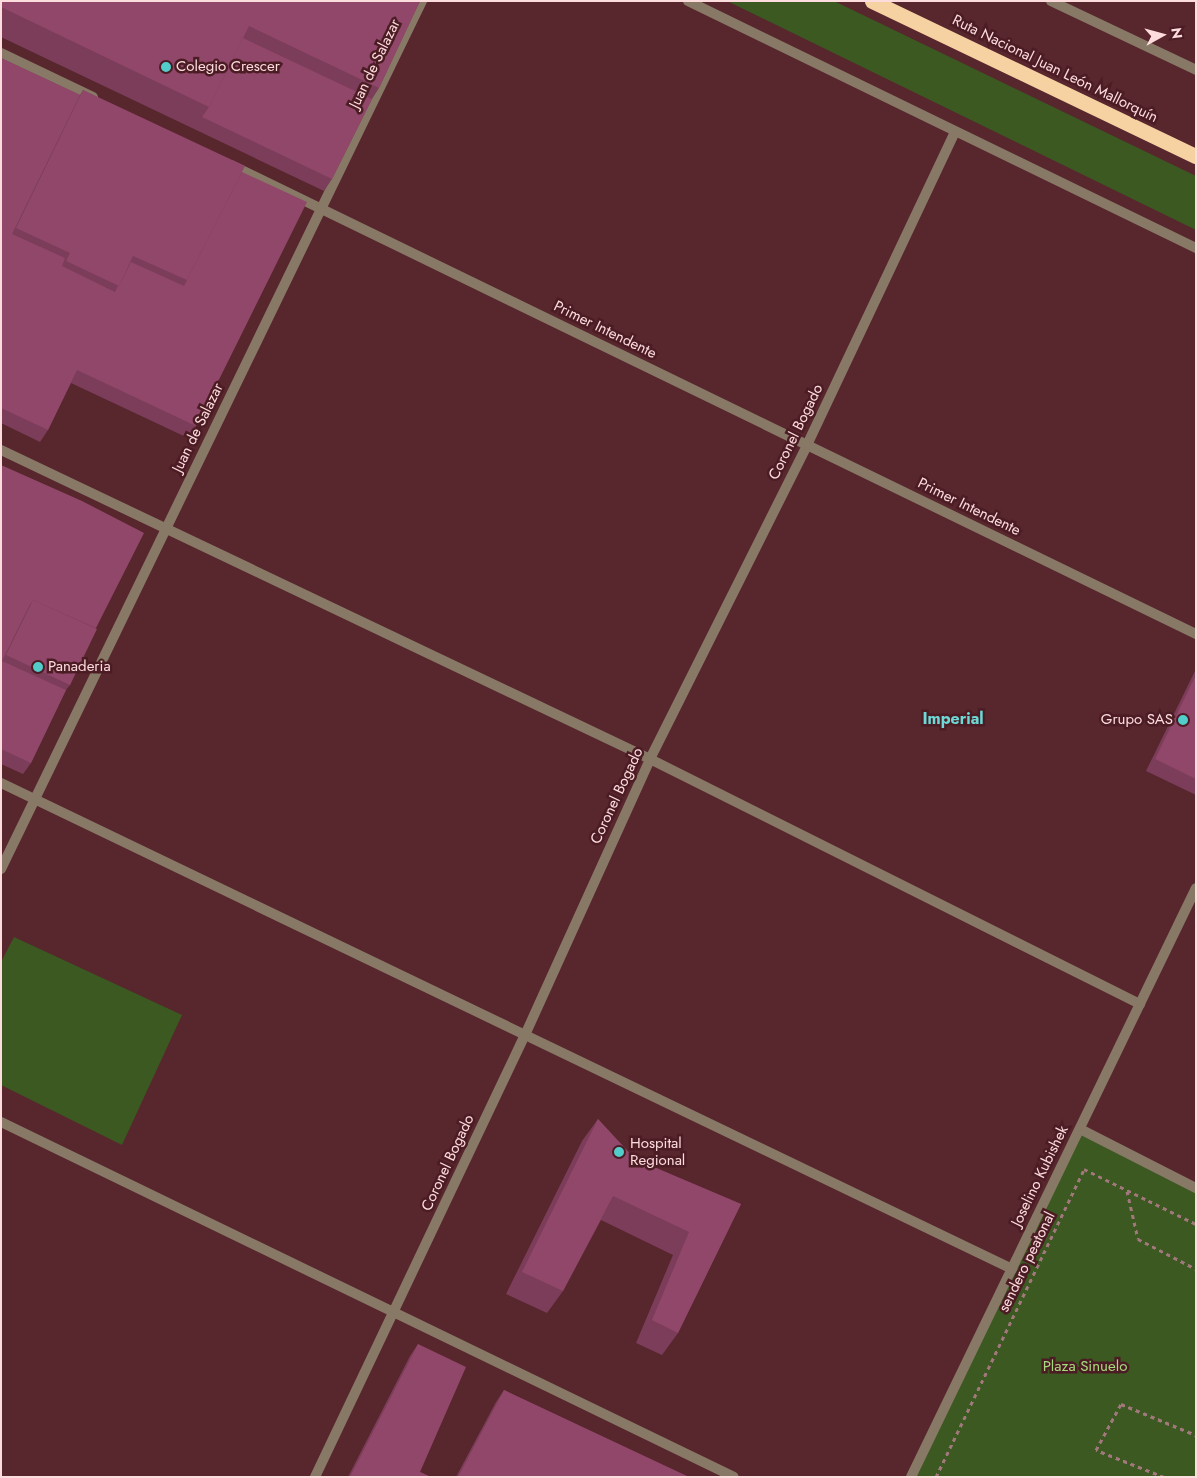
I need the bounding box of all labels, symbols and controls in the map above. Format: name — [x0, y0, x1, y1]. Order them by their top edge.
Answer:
north arrow — [1137, 10, 1187, 60]
street label: Ruta Nacional Juan León Mallorquín — [949, 11, 1161, 127]
street label: Juan de Salazar — [346, 16, 404, 112]
text: N — [1166, 26, 1187, 40]
place label: Colegio Crescer — [176, 58, 280, 76]
marker: Colegio Crescer — [160, 61, 172, 73]
street label: Primer Intendente — [551, 297, 659, 363]
street label: Juan de Salazar — [169, 380, 227, 476]
street label: Coronel Bogado — [765, 381, 827, 483]
street label: Primer Intendente — [915, 474, 1023, 540]
place label: Panaderia — [48, 658, 111, 676]
marker: Panaderia — [32, 661, 44, 673]
district label: Imperial — [922, 709, 984, 729]
place label: Grupo SAS — [1101, 711, 1173, 729]
marker: Grupo SAS — [1177, 714, 1189, 726]
street label: Coronel Bogado — [587, 745, 647, 847]
street label: Coronel Bogado — [418, 1112, 478, 1214]
street label: Joselino Kubishek — [1008, 1123, 1072, 1229]
place label: Hospital Regional — [630, 1134, 685, 1169]
marker: Hospital Regional — [612, 1145, 626, 1159]
street label: sendero peatonal — [995, 1209, 1059, 1315]
park label: Plaza Sinuelo — [1043, 1358, 1127, 1376]

